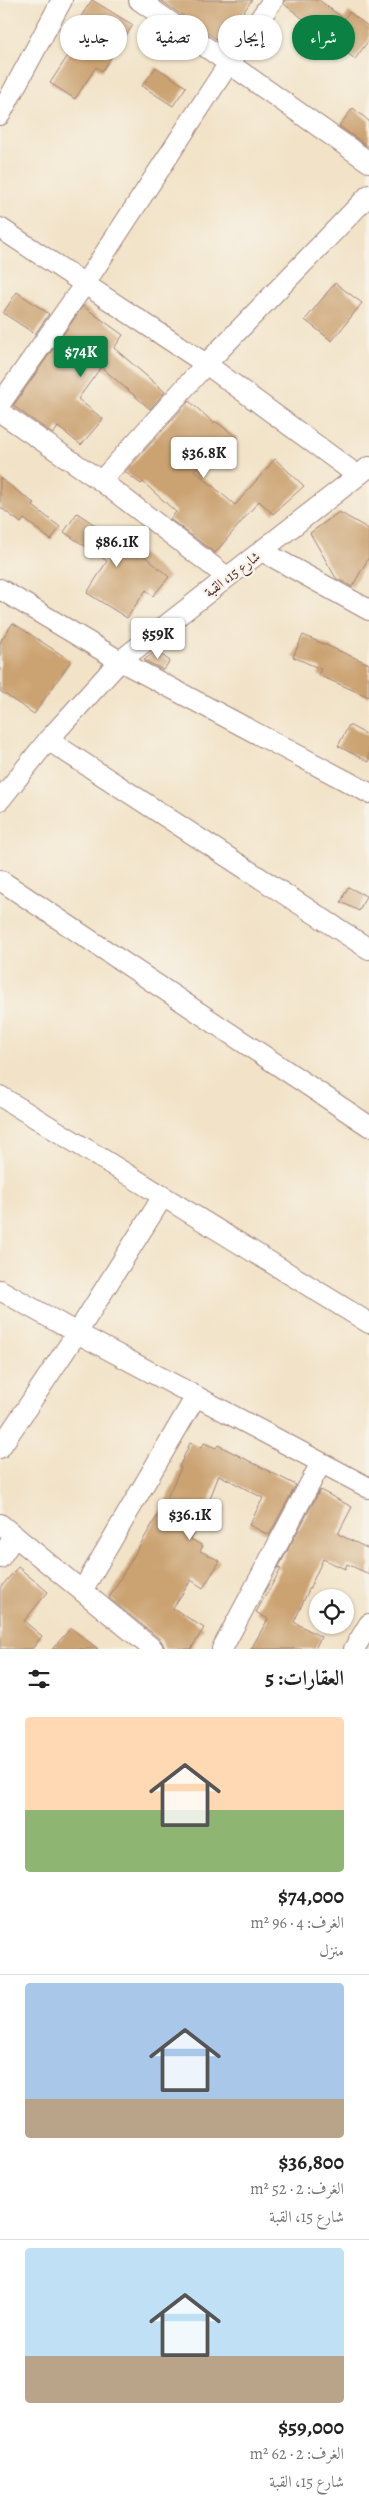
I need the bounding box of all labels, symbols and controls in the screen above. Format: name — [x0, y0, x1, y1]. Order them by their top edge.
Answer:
chip: جديد — [60, 15, 127, 60]
chip: تصفية — [137, 15, 208, 60]
chip: إيجار — [218, 15, 282, 60]
chip: شراء — [292, 15, 355, 60]
pin: $74K — [51, 336, 111, 378]
text: $74K — [65, 341, 97, 363]
pin: $36.8K — [163, 436, 245, 479]
text: $36.8K — [182, 442, 226, 464]
pin: $86.1K — [76, 526, 158, 568]
text: $86.1K — [95, 531, 139, 553]
street label: شارع 15، القبة — [200, 547, 265, 603]
pin: $59K — [128, 618, 188, 660]
text: $59K — [142, 623, 174, 645]
pin: $36.1K — [149, 1498, 231, 1541]
text: $36.1K — [169, 1504, 211, 1526]
map controls — [309, 1589, 354, 1634]
button: locate — [309, 1589, 354, 1634]
text: العقارات: 5 — [265, 1664, 344, 1692]
icon: filters — [25, 1665, 53, 1693]
icon: home — [140, 1750, 230, 1840]
text: $74,000 — [278, 1882, 344, 1910]
text: الغرف: 4 · 96 m² — [250, 1912, 344, 1934]
text: منزل — [319, 1940, 344, 1962]
icon: home — [140, 2015, 230, 2105]
text: $36,800 — [279, 2148, 344, 2176]
text: الغرف: 2 · 52 m² — [250, 2178, 344, 2200]
text: شارع 15، القبة — [269, 2206, 344, 2228]
icon: home — [140, 2280, 230, 2370]
text: $59,000 — [278, 2413, 344, 2441]
text: الغرف: 2 · 62 m² — [250, 2443, 344, 2465]
text: شارع 15، القبة — [269, 2471, 344, 2493]

